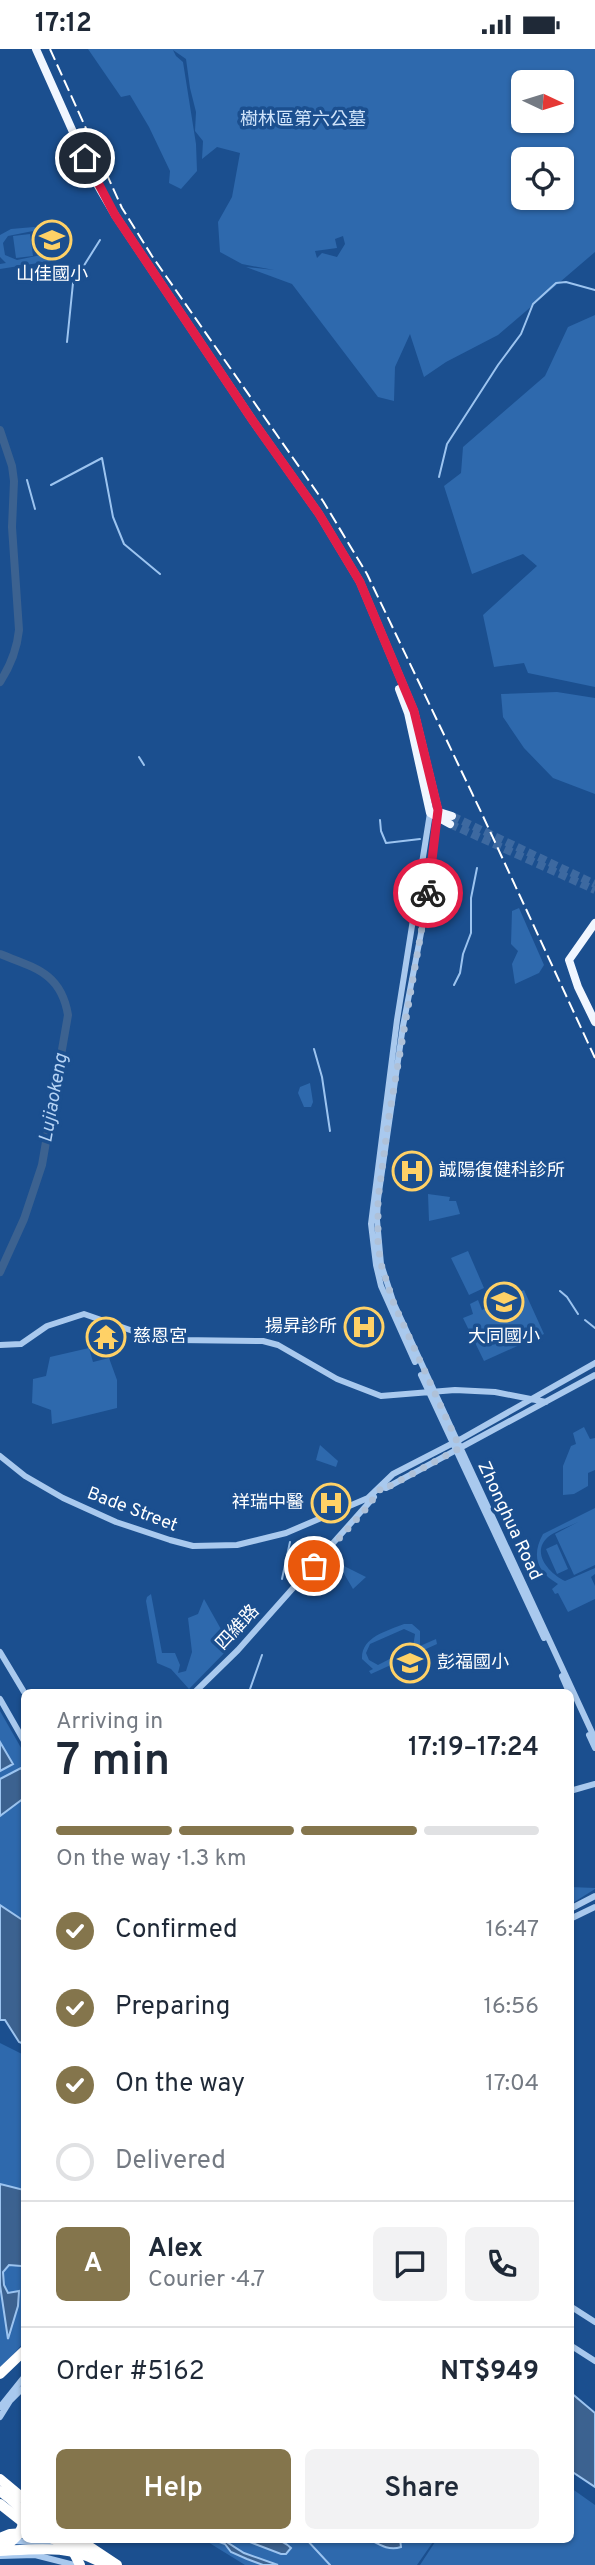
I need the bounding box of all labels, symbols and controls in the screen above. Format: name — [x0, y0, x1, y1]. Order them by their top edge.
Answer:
text: 17:12 — [35, 8, 92, 41]
north arrow — [511, 70, 574, 133]
map controls — [511, 70, 574, 210]
park label: 樹林區第六公墓 — [240, 109, 366, 132]
pin — [55, 128, 115, 188]
icon: home — [66, 139, 104, 177]
button: locate — [511, 147, 574, 210]
school or university icon: 山佳國小 — [31, 219, 73, 261]
place label: 山佳國小 — [16, 264, 88, 287]
courier — [393, 858, 463, 928]
icon: bike — [409, 874, 447, 912]
water label: Lujiaokeng — [34, 1051, 74, 1144]
hospital icon: 誠陽復健科診所 — [391, 1150, 433, 1192]
place label: 誠陽復健科診所 — [439, 1160, 565, 1183]
school or university icon: 大同國小 — [483, 1281, 525, 1323]
hospital icon: 揚昇診所 — [343, 1306, 385, 1348]
temple icon: 慈恩宮 — [85, 1316, 127, 1358]
place label: 揚昇診所 — [265, 1316, 337, 1339]
place label: 慈恩宮 — [133, 1326, 187, 1349]
place label: 大同國小 — [468, 1326, 540, 1349]
street label: Zhonghua Road — [471, 1458, 547, 1584]
street label: Bade Street — [83, 1482, 181, 1538]
hospital icon: 祥瑞中醫 — [310, 1482, 352, 1524]
place label: 祥瑞中醫 — [232, 1492, 304, 1515]
pin — [284, 1536, 344, 1596]
icon: bag — [295, 1547, 333, 1585]
street label: 四維路 — [211, 1600, 265, 1656]
school or university icon: 彭福國小 — [389, 1642, 431, 1684]
place label: 彭福國小 — [437, 1652, 509, 1675]
text: Arriving in — [56, 1708, 163, 1737]
text: 17:19–17:24 — [408, 1732, 539, 1765]
text: 7 min — [56, 1733, 170, 1792]
text: On the way · 1.3 km — [56, 1845, 247, 1874]
icon: check — [56, 1912, 94, 1950]
text: Confirmed — [115, 1914, 238, 1947]
text: 16:47 — [485, 1916, 539, 1945]
icon: check — [56, 1989, 94, 2027]
text: Preparing — [115, 1991, 230, 2024]
text: 16:56 — [484, 1993, 539, 2022]
icon: check — [56, 2066, 94, 2104]
text: On the way — [115, 2068, 245, 2101]
text: 17:04 — [485, 2070, 539, 2099]
text: Delivered — [115, 2145, 226, 2178]
button: chat — [373, 2227, 447, 2301]
button: phone — [465, 2227, 539, 2301]
text: Alex — [148, 2233, 203, 2266]
text: A — [84, 2248, 102, 2281]
text: Courier · 4.7 — [148, 2266, 265, 2295]
text: Order #5162 — [56, 2356, 205, 2389]
text: NT$949 — [440, 2356, 539, 2389]
button: Help — [56, 2449, 291, 2529]
button: Share — [305, 2449, 539, 2529]

